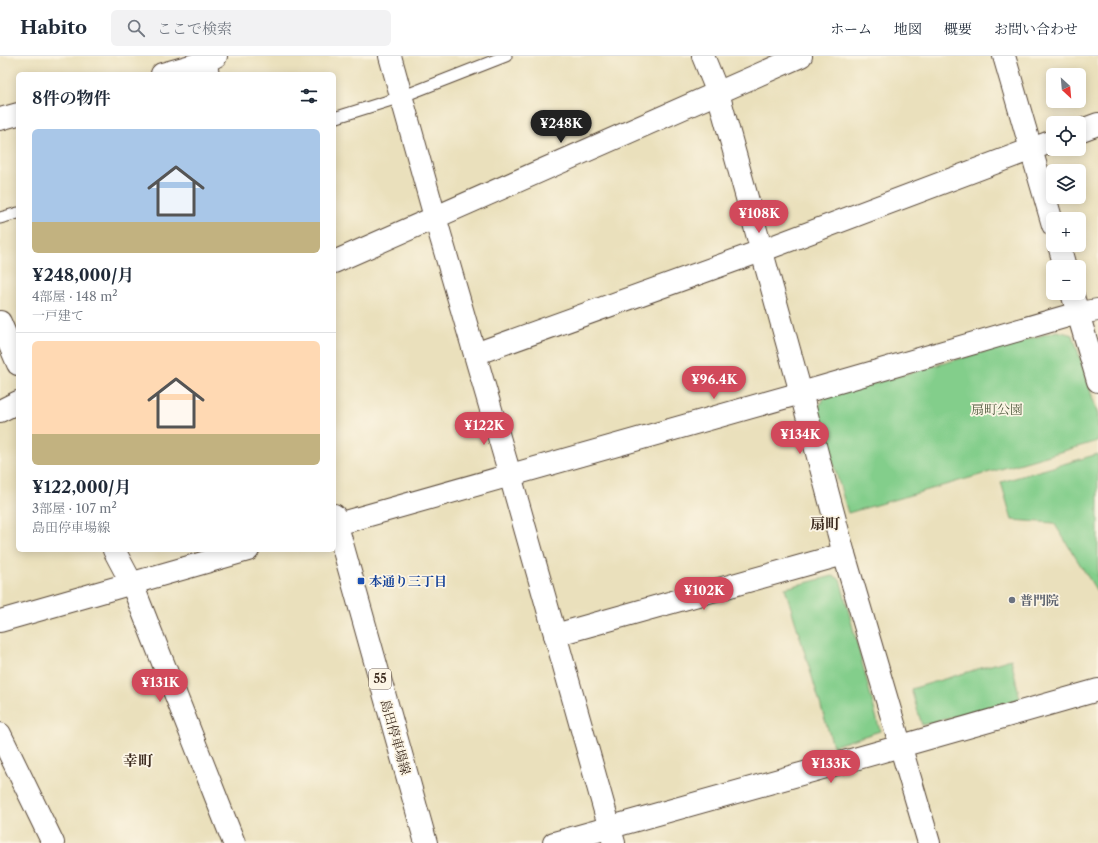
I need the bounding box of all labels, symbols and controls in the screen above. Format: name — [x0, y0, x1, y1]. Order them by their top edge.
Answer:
search box — [111, 10, 391, 46]
text: Habito — [20, 16, 87, 39]
icon: search — [125, 17, 147, 39]
text: ここで検索 — [157, 19, 232, 38]
text: ホーム — [830, 20, 872, 38]
text: 地図 — [894, 20, 922, 38]
text: 概要 — [944, 20, 972, 38]
text: お問い合わせ — [994, 20, 1078, 38]
north arrow — [1046, 68, 1086, 108]
map controls — [1046, 68, 1086, 300]
icon: filters — [298, 85, 320, 107]
text: 8件の物件 — [32, 88, 110, 108]
pin: ¥248K — [533, 110, 589, 144]
text: ¥248K — [540, 115, 582, 131]
button: locate — [1046, 116, 1086, 156]
icon: home — [140, 155, 212, 227]
button: layers — [1046, 164, 1086, 204]
pin: ¥108K — [731, 200, 787, 234]
text: ¥108K — [738, 205, 780, 221]
button: + — [1046, 212, 1086, 252]
button: − — [1046, 260, 1086, 300]
text: ¥248,000/月 — [32, 265, 134, 285]
text: 4部屋 · 148 m² — [32, 288, 118, 304]
text: 一戸建て — [32, 307, 84, 323]
pin: ¥96.4K — [681, 366, 747, 400]
icon: home — [140, 367, 212, 439]
text: ¥96.4K — [691, 371, 737, 387]
park label: 扇町公園 — [971, 401, 1023, 417]
pin: ¥122K — [456, 412, 512, 446]
text: ¥122K — [464, 417, 504, 433]
pin: ¥134K — [772, 421, 828, 455]
text: ¥134K — [780, 426, 820, 442]
text: ¥122,000/月 — [32, 477, 131, 497]
text: 3部屋 · 107 m² — [32, 500, 117, 516]
district label: 扇町 — [810, 514, 840, 533]
text: 島田停車場線 — [32, 519, 110, 535]
place label: 本通り三丁目 — [369, 573, 447, 589]
marker: 本通り三丁目 — [356, 576, 366, 586]
pin: ¥102K — [676, 577, 732, 611]
text: ¥102K — [684, 582, 724, 598]
place label: 普門院 — [1020, 592, 1059, 608]
marker: 普門院 — [1007, 595, 1017, 605]
pin: ¥131K — [132, 669, 188, 703]
road number: 55 — [369, 669, 391, 689]
text: ¥131K — [141, 674, 179, 690]
street label: 島田停車場線 — [378, 697, 414, 777]
pin: ¥133K — [803, 750, 859, 784]
district label: 幸町 — [123, 751, 153, 770]
text: ¥133K — [811, 755, 851, 771]

